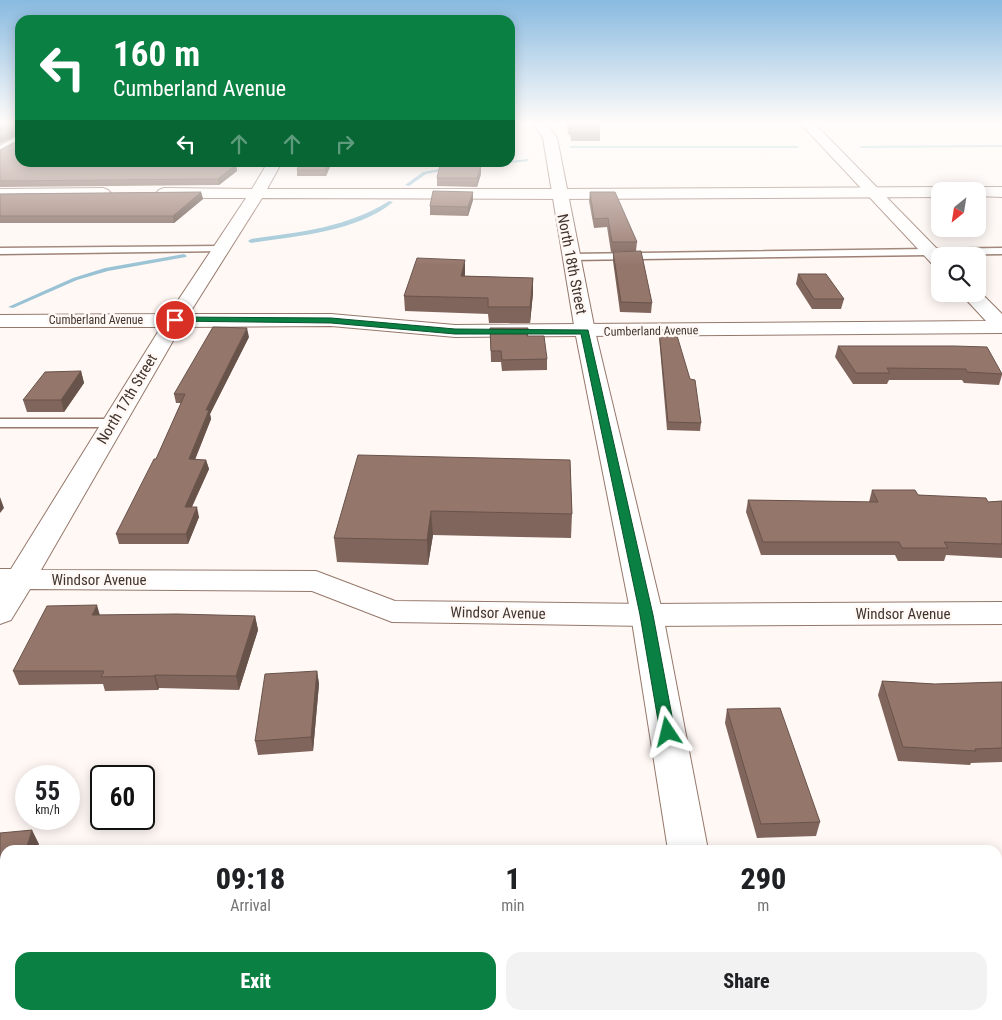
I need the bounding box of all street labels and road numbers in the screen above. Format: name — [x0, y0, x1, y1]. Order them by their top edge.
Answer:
street label: North 18th Street — [553, 212, 591, 316]
street label: Cumberland Avenue — [49, 313, 144, 327]
street label: Cumberland Avenue — [604, 323, 699, 339]
street label: North 17th Street — [93, 351, 161, 447]
street label: Windsor Avenue — [51, 571, 147, 589]
street label: Windsor Avenue — [450, 603, 546, 623]
street label: Windsor Avenue — [855, 605, 951, 623]

